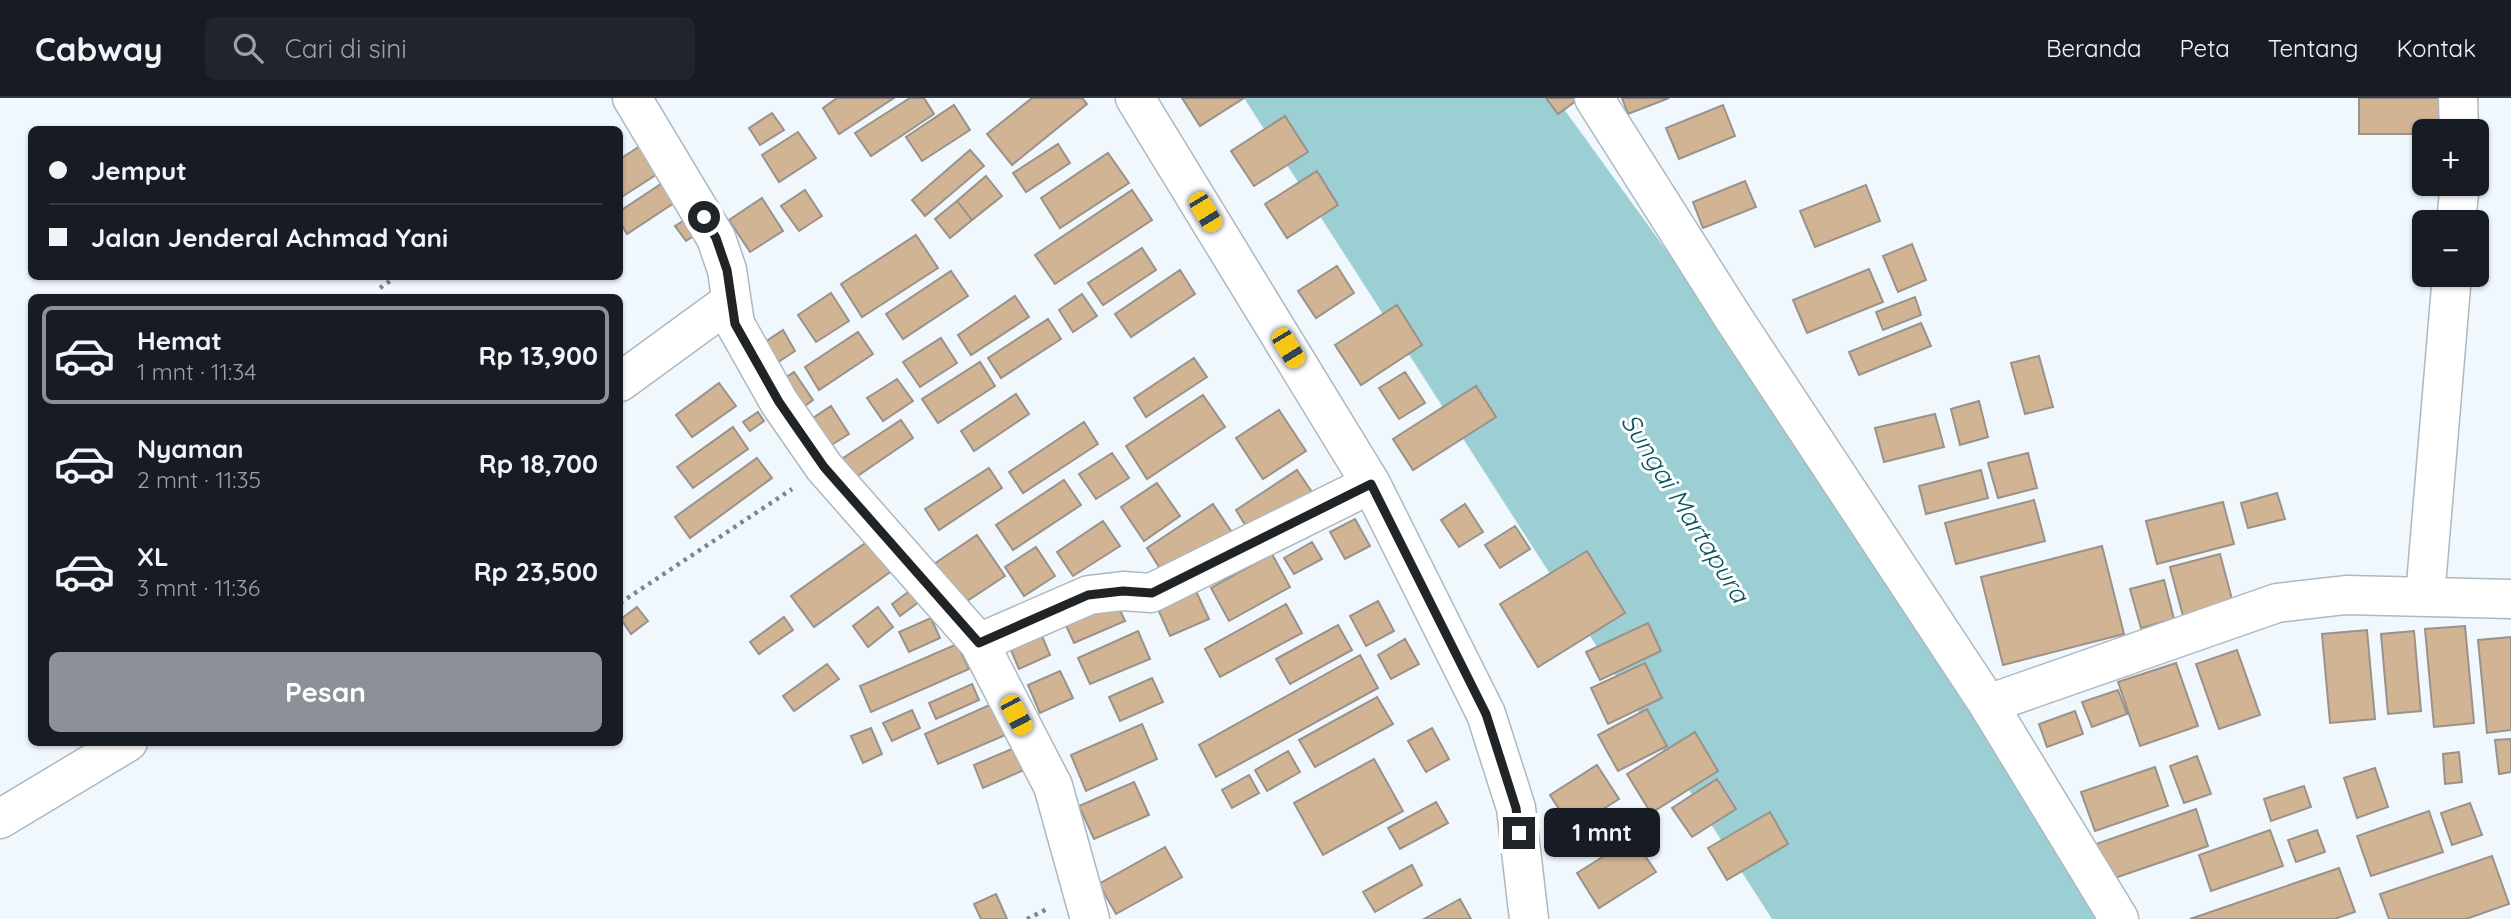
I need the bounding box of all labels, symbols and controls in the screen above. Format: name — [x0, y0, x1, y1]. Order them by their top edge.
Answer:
search box — [205, 17, 695, 80]
text: Cabway — [35, 28, 163, 69]
icon: search — [229, 29, 267, 67]
text: Cari di sini — [285, 32, 407, 65]
text: Beranda — [2046, 33, 2142, 63]
text: Peta — [2180, 33, 2230, 63]
text: Tentang — [2268, 33, 2358, 63]
text: Kontak — [2396, 33, 2476, 63]
map controls — [2412, 119, 2489, 287]
button: + — [2412, 119, 2489, 196]
text: Jemput — [91, 154, 187, 187]
car — [1186, 189, 1225, 235]
route start — [688, 201, 720, 233]
button: − — [2412, 210, 2489, 287]
text: Jalan Jenderal Achmad Yani — [91, 221, 448, 254]
icon: car — [53, 324, 116, 387]
text: Hemat — [137, 324, 222, 357]
car — [1269, 325, 1308, 371]
text: Rp 13,900 — [479, 339, 598, 372]
text: 1 mnt · 11:34 — [137, 357, 256, 386]
water label: Sungai Martapura — [1614, 407, 1758, 609]
icon: car — [53, 432, 116, 495]
text: Nyaman — [137, 432, 244, 465]
text: Rp 18,700 — [479, 447, 598, 480]
text: 2 mnt · 11:35 — [137, 465, 261, 494]
icon: car — [53, 540, 116, 603]
text: XL — [137, 540, 169, 573]
text: Rp 23,500 — [474, 555, 598, 588]
text: 3 mnt · 11:36 — [137, 573, 260, 602]
button: Pesan — [49, 652, 602, 732]
car — [997, 692, 1036, 738]
callout: 1 mnt — [1544, 808, 1659, 858]
route end — [1503, 817, 1535, 849]
text: 1 mnt — [1572, 818, 1632, 847]

